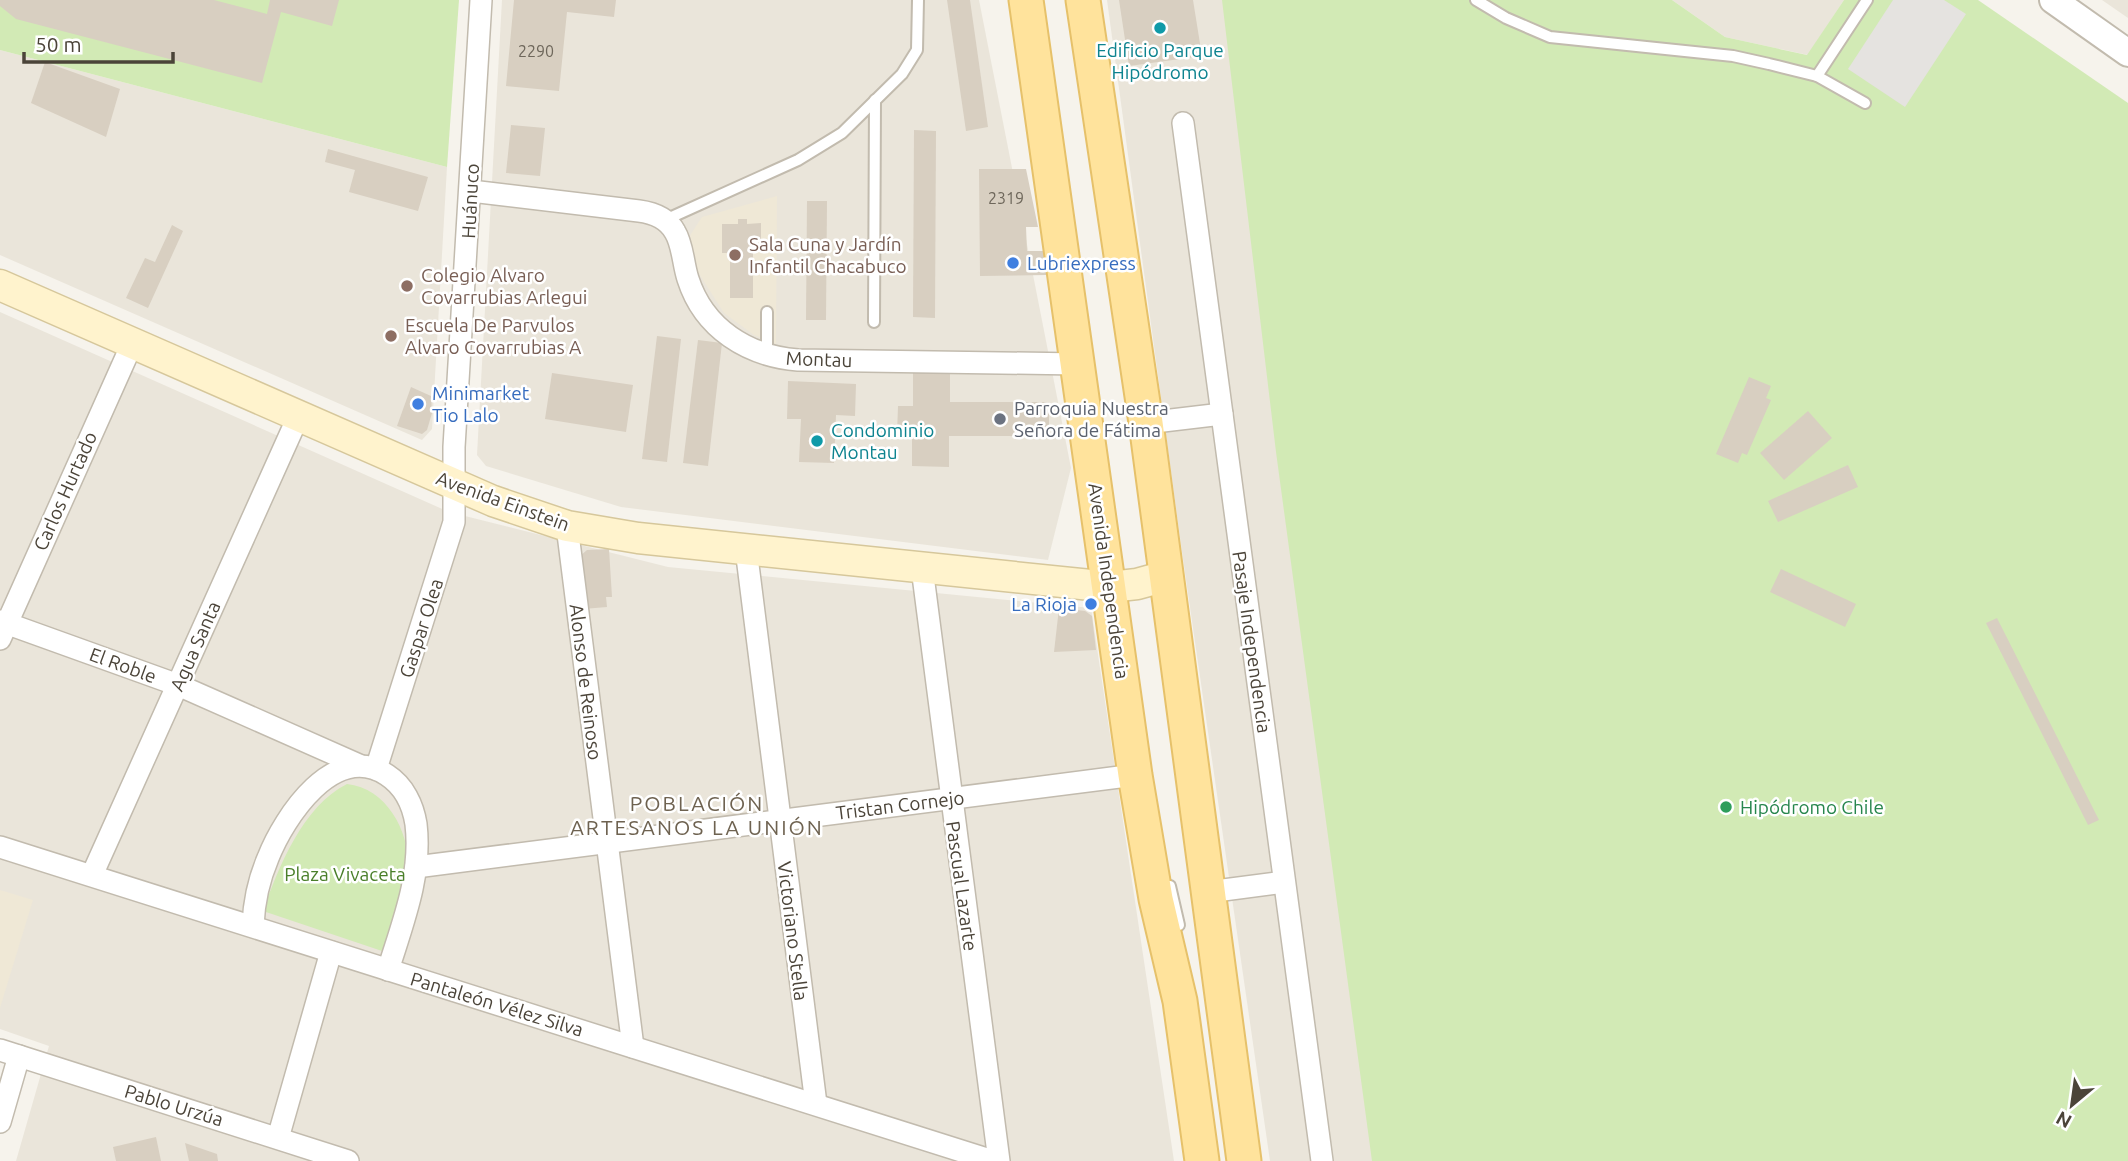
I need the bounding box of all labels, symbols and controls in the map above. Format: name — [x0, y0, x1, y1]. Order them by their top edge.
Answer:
marker: Edificio Parque Hipódromo — [1152, 20, 1168, 36]
scale bar — [24, 21, 173, 65]
text: 50 m — [35, 32, 82, 56]
place label: Edificio Parque Hipódromo — [1096, 39, 1224, 83]
house number: 2290 — [518, 42, 554, 60]
street label: Huánuco — [457, 163, 483, 239]
house number: 2319 — [988, 189, 1024, 207]
place label: Sala Cuna y Jardín Infantil Chacabuco — [749, 233, 907, 277]
marker: Sala Cuna y Jardín Infantil Chacabuco — [727, 247, 743, 263]
place label: Lubriexpress — [1027, 252, 1136, 274]
marker: Lubriexpress — [1005, 255, 1021, 271]
place label: Colegio Alvaro Covarrubias Arlegui — [421, 264, 587, 308]
marker: Colegio Alvaro Covarrubias Arlegui — [399, 278, 415, 294]
place label: Escuela De Parvulos Alvaro Covarrubias A — [405, 314, 582, 358]
marker: Escuela De Parvulos Alvaro Covarrubias A — [383, 328, 399, 344]
street label: Montau — [785, 347, 853, 371]
place label: Minimarket Tio Lalo — [432, 382, 530, 426]
marker: Minimarket Tio Lalo — [410, 396, 426, 412]
place label: Parroquia Nuestra Señora de Fátima — [1014, 397, 1169, 441]
marker: Parroquia Nuestra Señora de Fátima — [992, 411, 1008, 427]
place label: Condominio Montau — [831, 419, 934, 463]
street label: Carlos Hurtado — [29, 428, 101, 554]
marker: Condominio Montau — [809, 433, 825, 449]
street label: Avenida Einstein — [433, 467, 573, 535]
street label: Avenida Independencia — [1084, 481, 1134, 681]
street label: Pasaje Independencia — [1228, 549, 1276, 735]
street label: Gaspar Olea — [395, 576, 447, 680]
place label: La Rioja — [1011, 593, 1077, 615]
marker: La Rioja — [1083, 596, 1099, 612]
street label: Agua Santa — [165, 598, 225, 694]
street label: Alonso de Reinoso — [566, 603, 606, 761]
street label: El Roble — [87, 643, 159, 687]
street label: Tristan Cornejo — [834, 786, 966, 824]
district label: POBLACIÓN ARTESANOS LA UNIÓN — [570, 791, 824, 839]
place label: Hipódromo Chile — [1740, 796, 1884, 818]
marker: Hipódromo Chile — [1718, 799, 1734, 815]
street label: Pascual Lazarte — [942, 820, 982, 952]
street label: Victoriano Stella — [774, 860, 812, 1002]
park label: Plaza Vivaceta — [284, 863, 406, 885]
street label: Pantaleón Vélez Silva — [408, 967, 586, 1041]
north arrow — [2037, 1070, 2107, 1140]
street label: Pablo Urzúa — [122, 1080, 226, 1130]
text: N — [2052, 1107, 2075, 1133]

